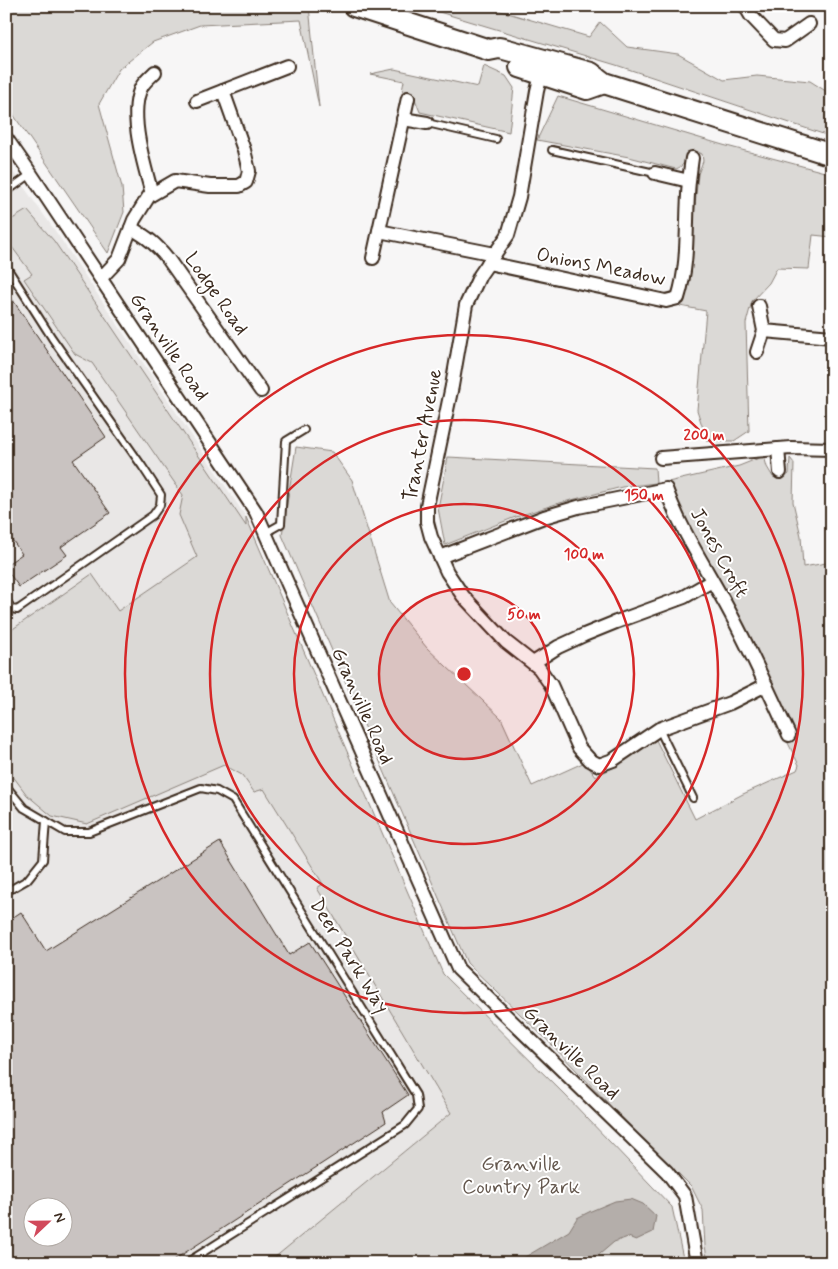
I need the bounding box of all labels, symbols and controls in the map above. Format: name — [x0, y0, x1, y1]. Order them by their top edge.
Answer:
street label: Onions Meadow — [534, 241, 668, 293]
street label: Lodge Road — [177, 247, 254, 341]
street label: Granville Road — [123, 288, 215, 406]
street label: Tranter Avenue — [397, 366, 449, 504]
text: 200 m — [684, 426, 725, 446]
text: 150 m — [624, 486, 664, 506]
street label: Jones Croft — [683, 503, 755, 603]
text: 100 m — [564, 545, 604, 565]
text: 50 m — [507, 605, 541, 625]
street label: Granville Road — [324, 643, 400, 769]
centre of rings — [455, 665, 473, 683]
street label: Deer Park Way — [303, 893, 395, 1019]
street label: Granville Road — [517, 1000, 625, 1106]
park label: Granville Country Park — [462, 1151, 580, 1201]
north arrow — [22, 1196, 72, 1246]
text: N — [49, 1210, 69, 1225]

